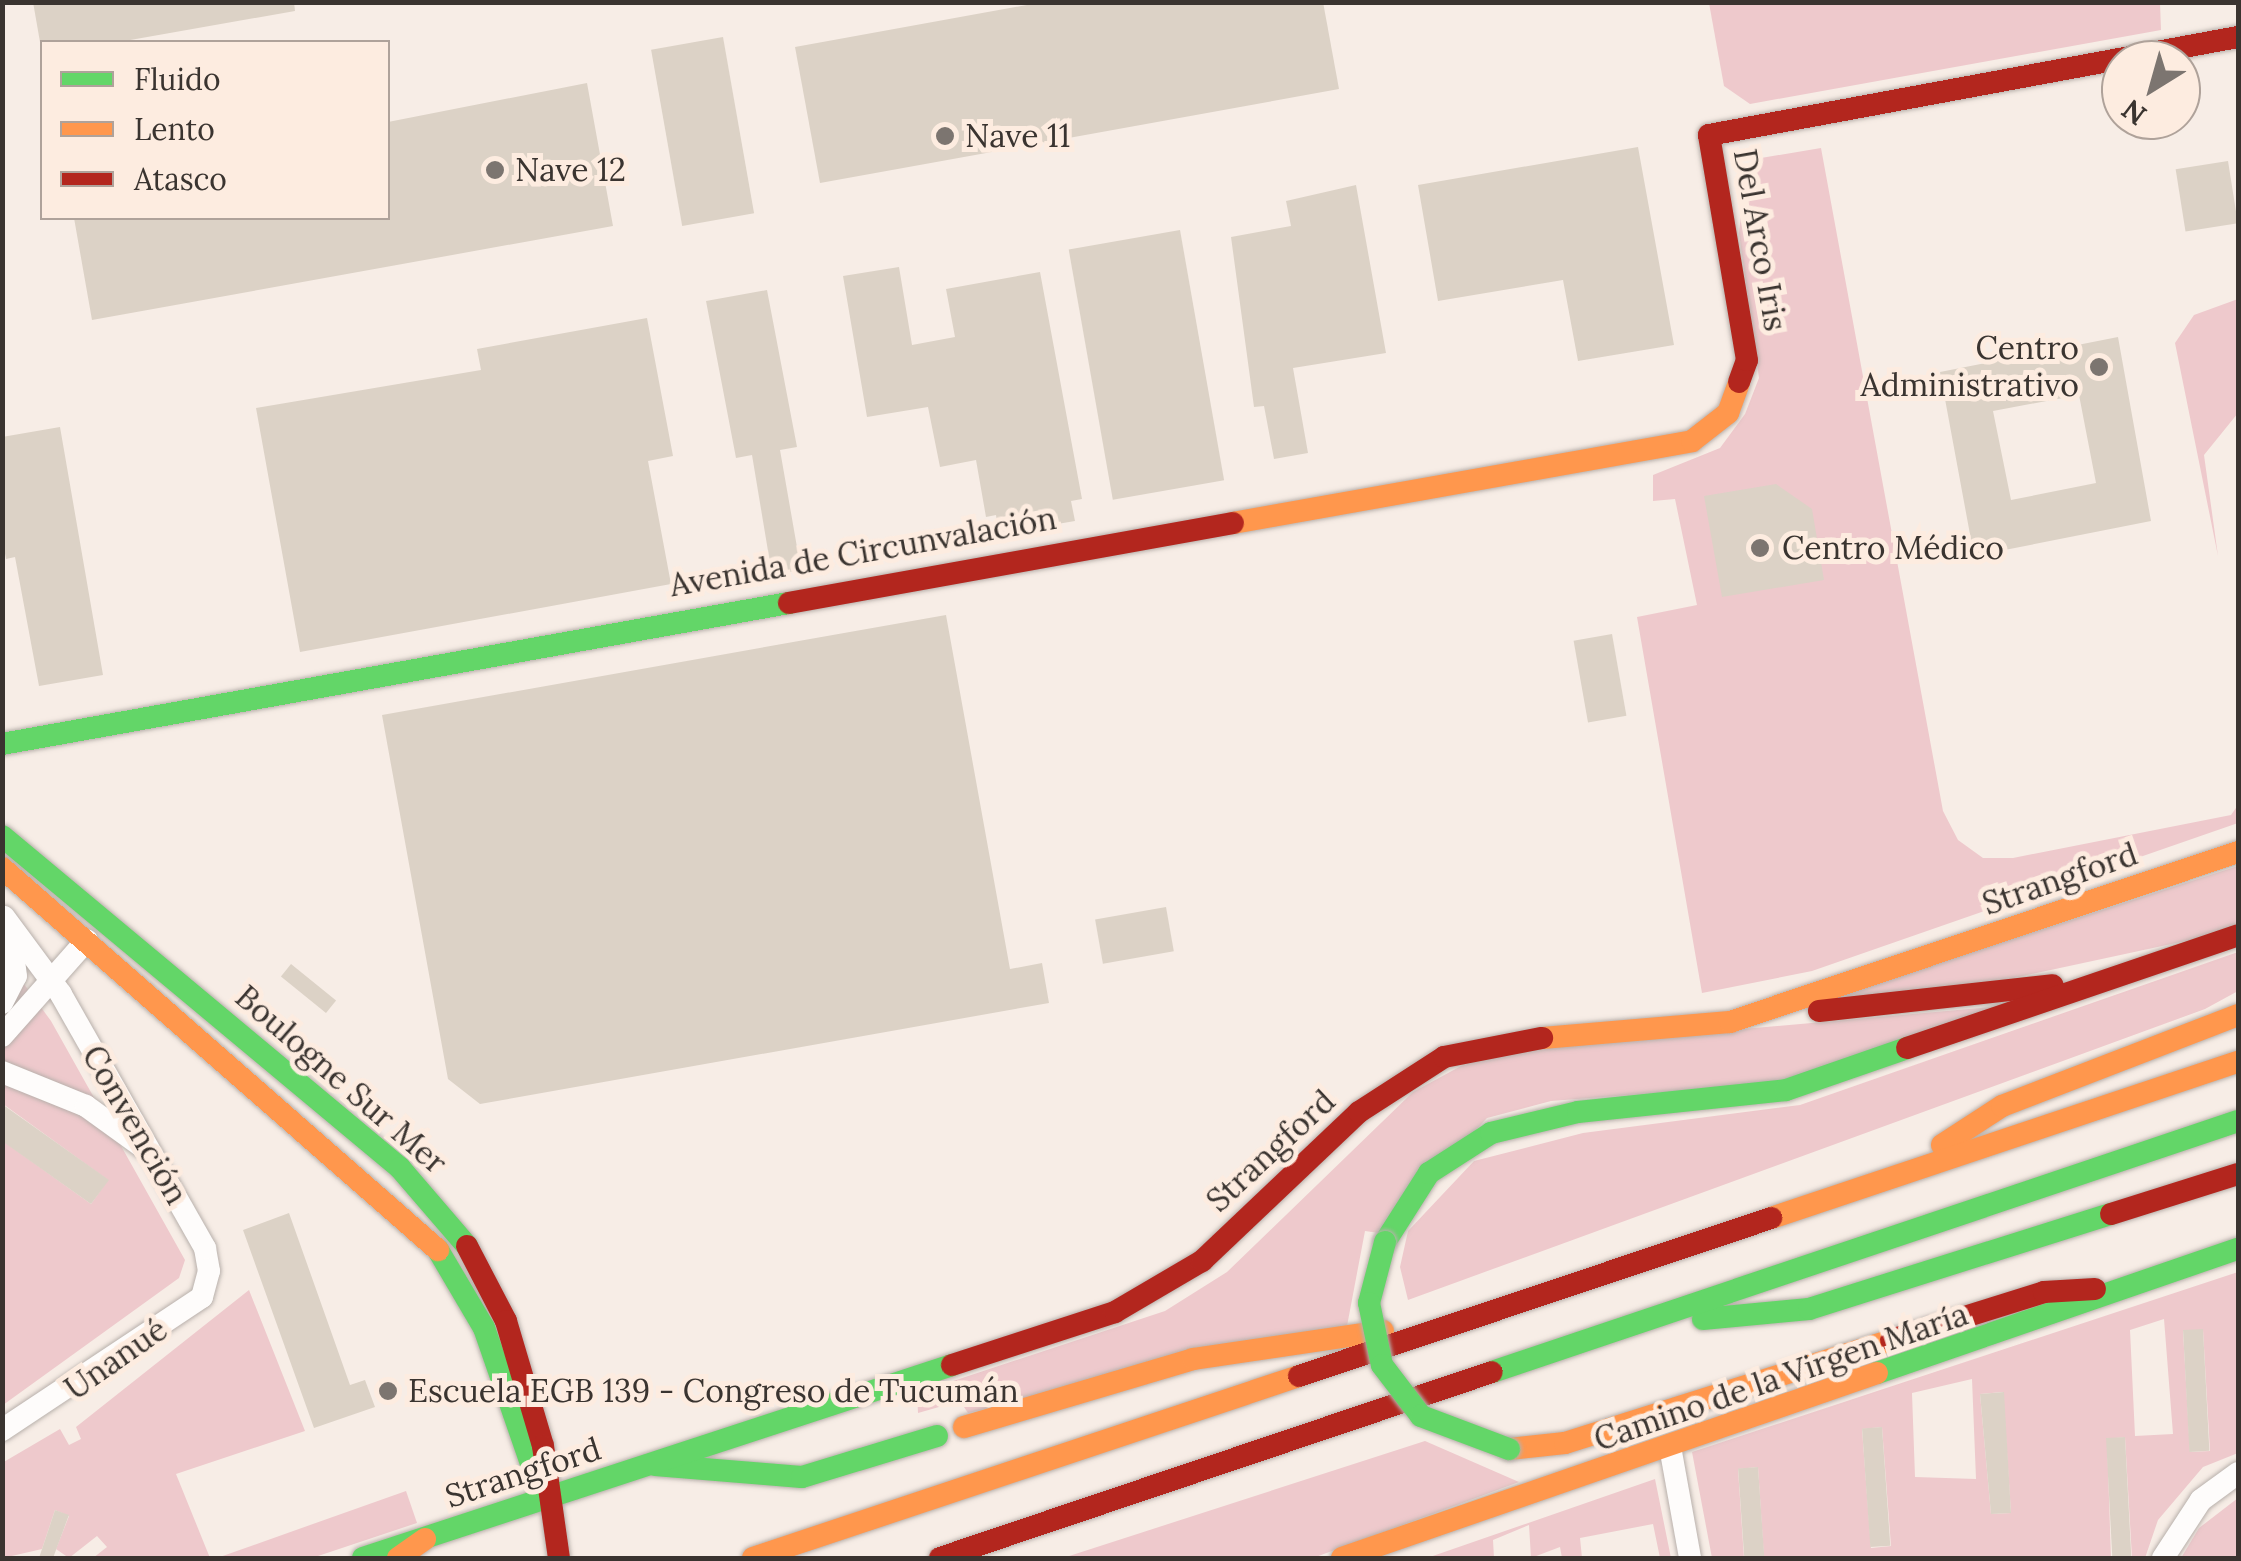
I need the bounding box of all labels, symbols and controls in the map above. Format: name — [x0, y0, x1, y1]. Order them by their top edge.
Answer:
legend — [40, 40, 390, 220]
north arrow — [2101, 40, 2201, 140]
text: Fluido — [134, 60, 220, 98]
text: N — [2115, 91, 2154, 133]
text: Lento — [134, 110, 215, 148]
place label: Nave 11 — [965, 117, 1070, 155]
marker: Nave 11 — [934, 125, 956, 147]
street label: Del Arco Iris — [1725, 146, 1795, 334]
place label: Nave 12 — [515, 151, 626, 189]
marker: Nave 12 — [484, 159, 506, 181]
text: Atasco — [134, 160, 227, 198]
place label: Centro Administrativo — [1861, 330, 2079, 405]
marker: Centro Administrativo — [2088, 356, 2110, 378]
street label: Avenida de Circunvalación — [667, 499, 1059, 605]
place label: Centro Médico — [1782, 529, 2004, 567]
marker: Centro Médico — [1747, 535, 1773, 561]
street label: Strangford — [1978, 835, 2142, 923]
street label: Boulogne Sur Mer — [227, 978, 455, 1182]
street label: Convención — [74, 1039, 196, 1211]
street label: Strangford — [1199, 1082, 1343, 1220]
street label: Camino de la Virgen María — [1589, 1295, 1973, 1459]
street label: Unanué — [58, 1310, 174, 1408]
place label: Escuela EGB 139 - Congreso de Tucumán — [408, 1372, 1019, 1410]
marker: Escuela EGB 139 - Congreso de Tucumán — [377, 1380, 399, 1402]
street label: Strangford — [440, 1430, 606, 1516]

